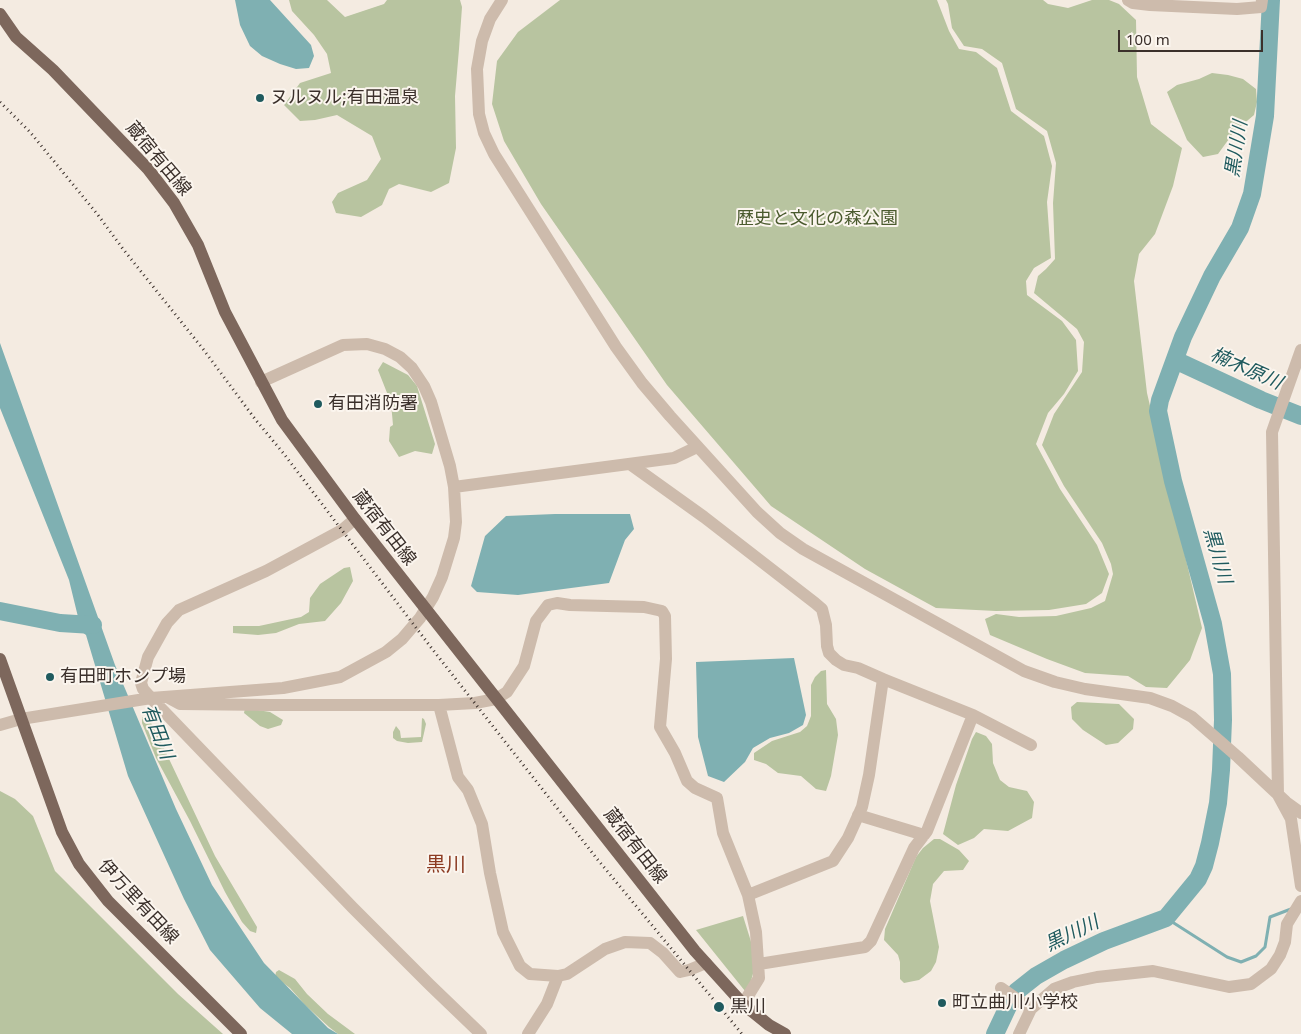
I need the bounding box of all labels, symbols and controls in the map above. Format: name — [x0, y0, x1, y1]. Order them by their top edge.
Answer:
scale bar — [1121, 20, 1266, 52]
text: 100 m — [1126, 29, 1170, 49]
place label: ヌルヌル;有田温泉 — [270, 87, 419, 109]
marker: ヌルヌル;有田温泉 — [254, 92, 266, 104]
street label: 蔵宿有田線 — [121, 118, 195, 200]
water label: 黒川川 — [1221, 119, 1253, 179]
park label: 歴史と文化の森公園 — [736, 208, 898, 230]
water label: 楠木原川 — [1207, 343, 1285, 395]
place label: 有田消防署 — [328, 393, 418, 415]
marker: 有田消防署 — [312, 398, 324, 410]
street label: 蔵宿有田線 — [348, 486, 420, 570]
water label: 黒川川 — [1198, 525, 1236, 587]
place label: 有田町ホンプ場 — [60, 666, 186, 688]
marker: 有田町ホンプ場 — [44, 671, 56, 683]
water label: 有田川 — [136, 701, 178, 763]
street label: 蔵宿有田線 — [599, 804, 671, 888]
district label: 黒川 — [426, 853, 466, 877]
street label: 伊万里有田線 — [93, 855, 183, 949]
water label: 黒川川 — [1041, 911, 1103, 957]
place label: 町立曲川小学校 — [952, 992, 1078, 1014]
place label: 黒川 — [730, 996, 766, 1018]
marker: 町立曲川小学校 — [936, 997, 948, 1009]
marker: 黒川 — [712, 1000, 726, 1014]

